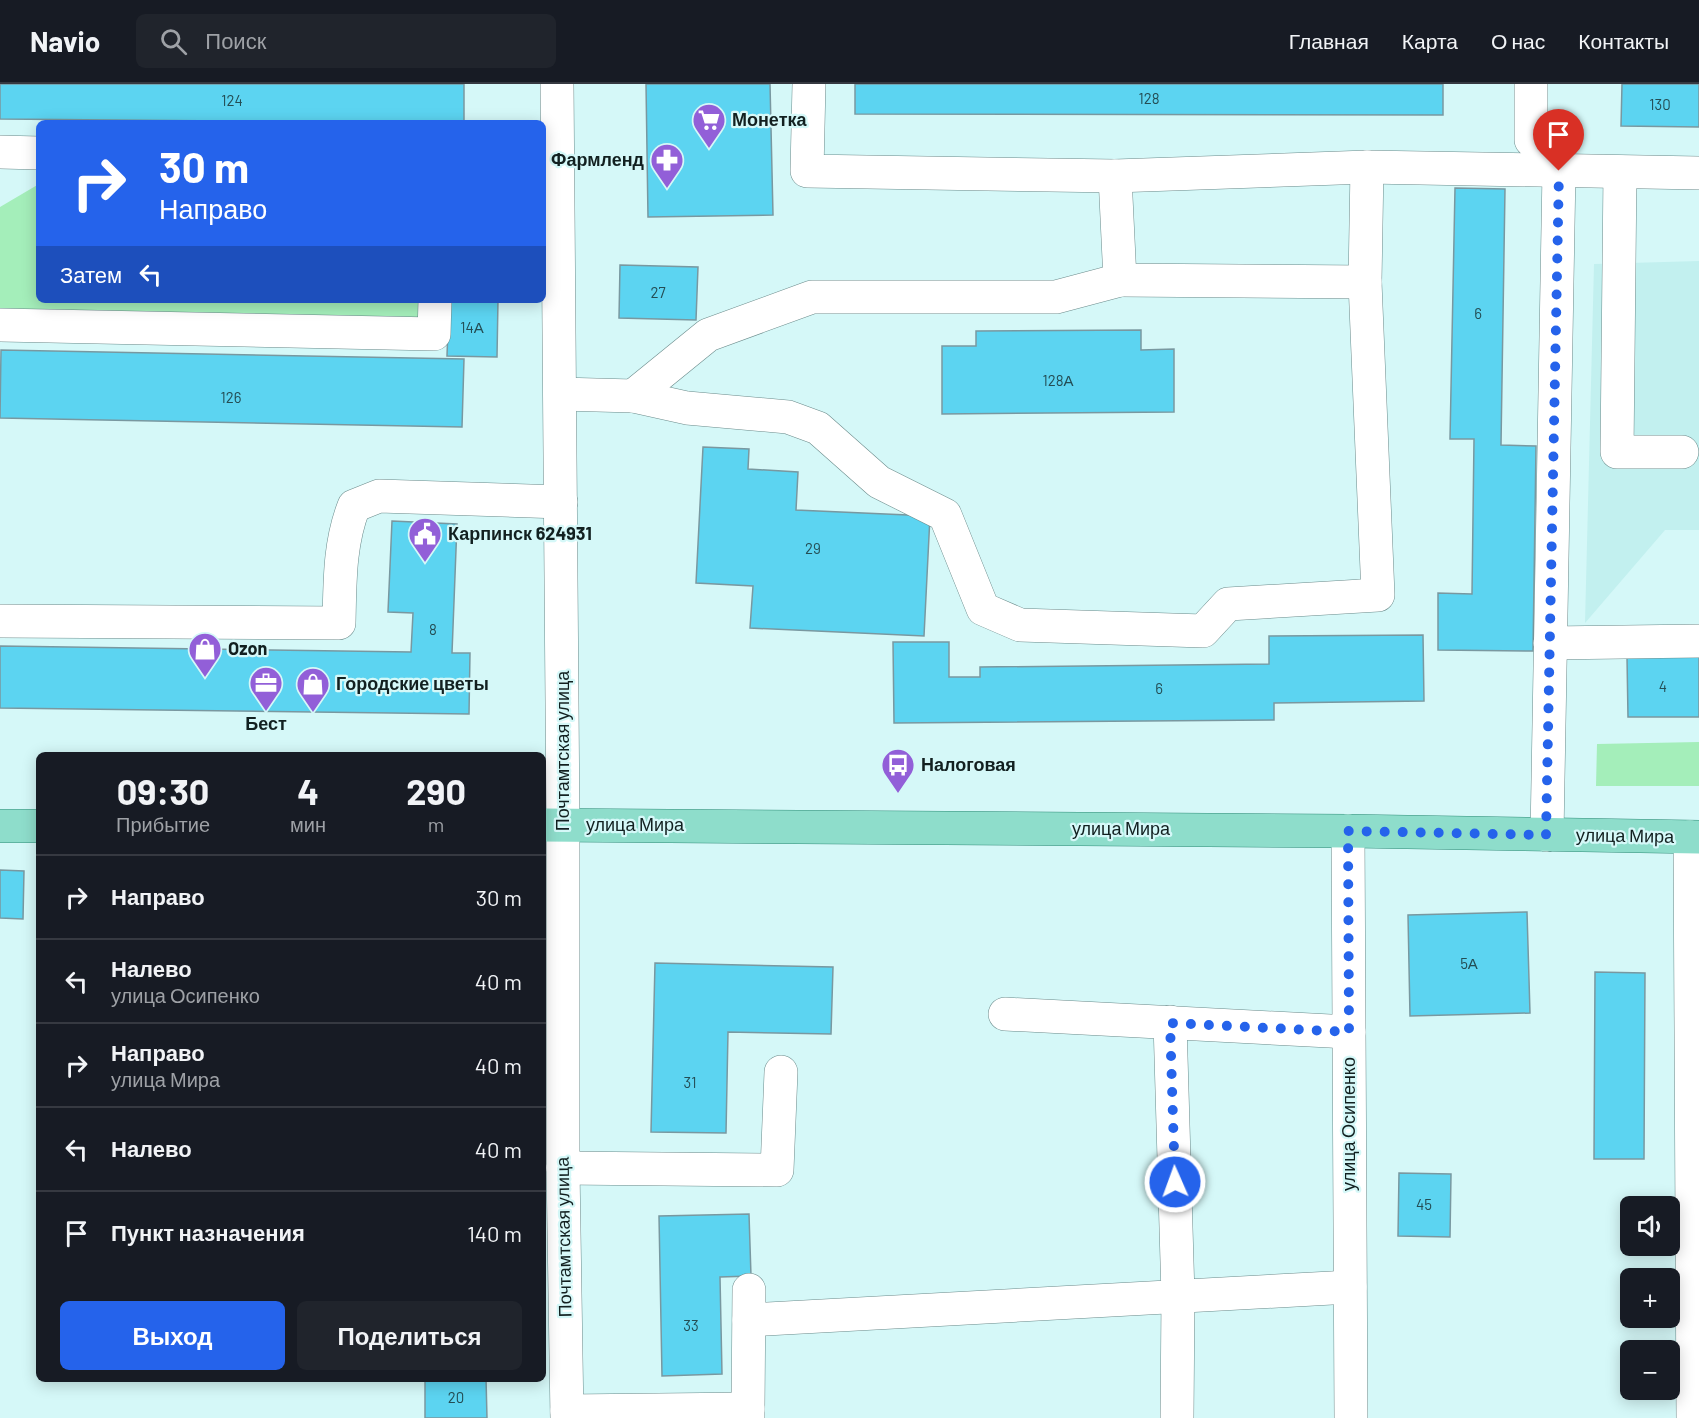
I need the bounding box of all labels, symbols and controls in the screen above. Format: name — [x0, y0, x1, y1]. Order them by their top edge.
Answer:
search box — [136, 14, 556, 68]
text: Navio — [30, 24, 100, 58]
icon: search — [157, 25, 190, 58]
text: Поиск — [205, 27, 266, 53]
text: Главная — [1289, 28, 1369, 53]
text: Карта — [1402, 28, 1458, 53]
text: О нас — [1491, 28, 1545, 53]
text: Контакты — [1578, 28, 1669, 53]
house number: 128 — [1138, 89, 1160, 107]
house number: 124 — [221, 91, 243, 109]
house number: 130 — [1649, 95, 1671, 113]
supermarket icon: Монетка — [691, 102, 727, 149]
place label: Монетка — [732, 108, 807, 130]
pin — [1533, 109, 1584, 171]
icon: arrive — [1542, 118, 1575, 151]
text: 30 m — [159, 141, 249, 191]
pharmacy icon: Фармленд — [649, 142, 685, 189]
icon: right — [60, 144, 138, 222]
place label: Фармленд — [551, 148, 645, 170]
text: Направо — [159, 192, 267, 224]
icon: left — [134, 258, 167, 291]
text: Затем — [60, 261, 122, 287]
house number: 27 — [650, 283, 666, 301]
house number: 6 — [1474, 304, 1482, 322]
house number: 14А — [460, 318, 484, 336]
house number: 128А — [1042, 371, 1074, 389]
house number: 126 — [220, 388, 242, 406]
public building icon: Карпинск 624931 — [407, 516, 443, 563]
place label: Карпинск 624931 — [448, 522, 592, 544]
house number: 29 — [805, 539, 821, 557]
house number: 8 — [429, 620, 437, 638]
shop icon: Ozon — [187, 631, 223, 678]
place label: Ozon — [228, 637, 267, 659]
office icon: Бест — [248, 665, 284, 712]
shop icon: Городские цветы — [295, 666, 331, 713]
street label: Почтамтская улица — [551, 670, 573, 831]
place label: Городские цветы — [336, 672, 489, 694]
house number: 4 — [1659, 677, 1667, 695]
house number: 6 — [1155, 679, 1163, 697]
place label: Бест — [245, 712, 287, 734]
bus stop icon: Налоговая — [880, 747, 916, 794]
place label: Налоговая — [921, 753, 1016, 775]
text: 09:30 — [117, 769, 209, 812]
text: 4 — [297, 769, 319, 812]
text: 290 — [406, 769, 466, 812]
text: Прибытие — [116, 812, 210, 836]
text: мин — [290, 812, 326, 836]
text: m — [428, 812, 444, 836]
street label: улица Мира — [586, 813, 685, 835]
street label: улица Мира — [1072, 817, 1171, 839]
street label: улица Мира — [1576, 823, 1675, 847]
icon: right — [60, 881, 93, 914]
text: Направо — [111, 883, 205, 909]
text: 30 m — [476, 884, 522, 910]
house number: 5А — [1460, 954, 1478, 972]
text: Налево — [111, 955, 192, 981]
icon: left — [60, 965, 93, 998]
text: 40 m — [475, 968, 522, 994]
text: улица Осипенко — [111, 983, 260, 1007]
text: Направо — [111, 1039, 205, 1065]
icon: right — [60, 1049, 93, 1082]
text: 40 m — [475, 1052, 522, 1078]
street label: улица Осипенко — [1337, 1057, 1359, 1191]
text: улица Мира — [111, 1067, 220, 1091]
house number: 31 — [684, 1073, 696, 1091]
icon: left — [60, 1133, 93, 1166]
text: Налево — [111, 1135, 192, 1161]
text: 40 m — [475, 1136, 522, 1162]
position arrow — [1143, 1150, 1207, 1214]
street label: Почтамтская улица — [551, 1156, 575, 1317]
house number: 45 — [1416, 1195, 1432, 1213]
map controls — [1620, 1196, 1680, 1400]
button: sound — [1620, 1196, 1680, 1256]
icon: arrive — [60, 1217, 93, 1250]
text: Пункт назначения — [111, 1219, 305, 1245]
text: 140 m — [467, 1220, 522, 1246]
button: + — [1620, 1268, 1680, 1328]
button: Выход — [60, 1301, 285, 1370]
button: Поделиться — [297, 1301, 522, 1370]
house number: 33 — [683, 1316, 699, 1334]
button: − — [1620, 1340, 1680, 1400]
house number: 20 — [448, 1388, 464, 1406]

